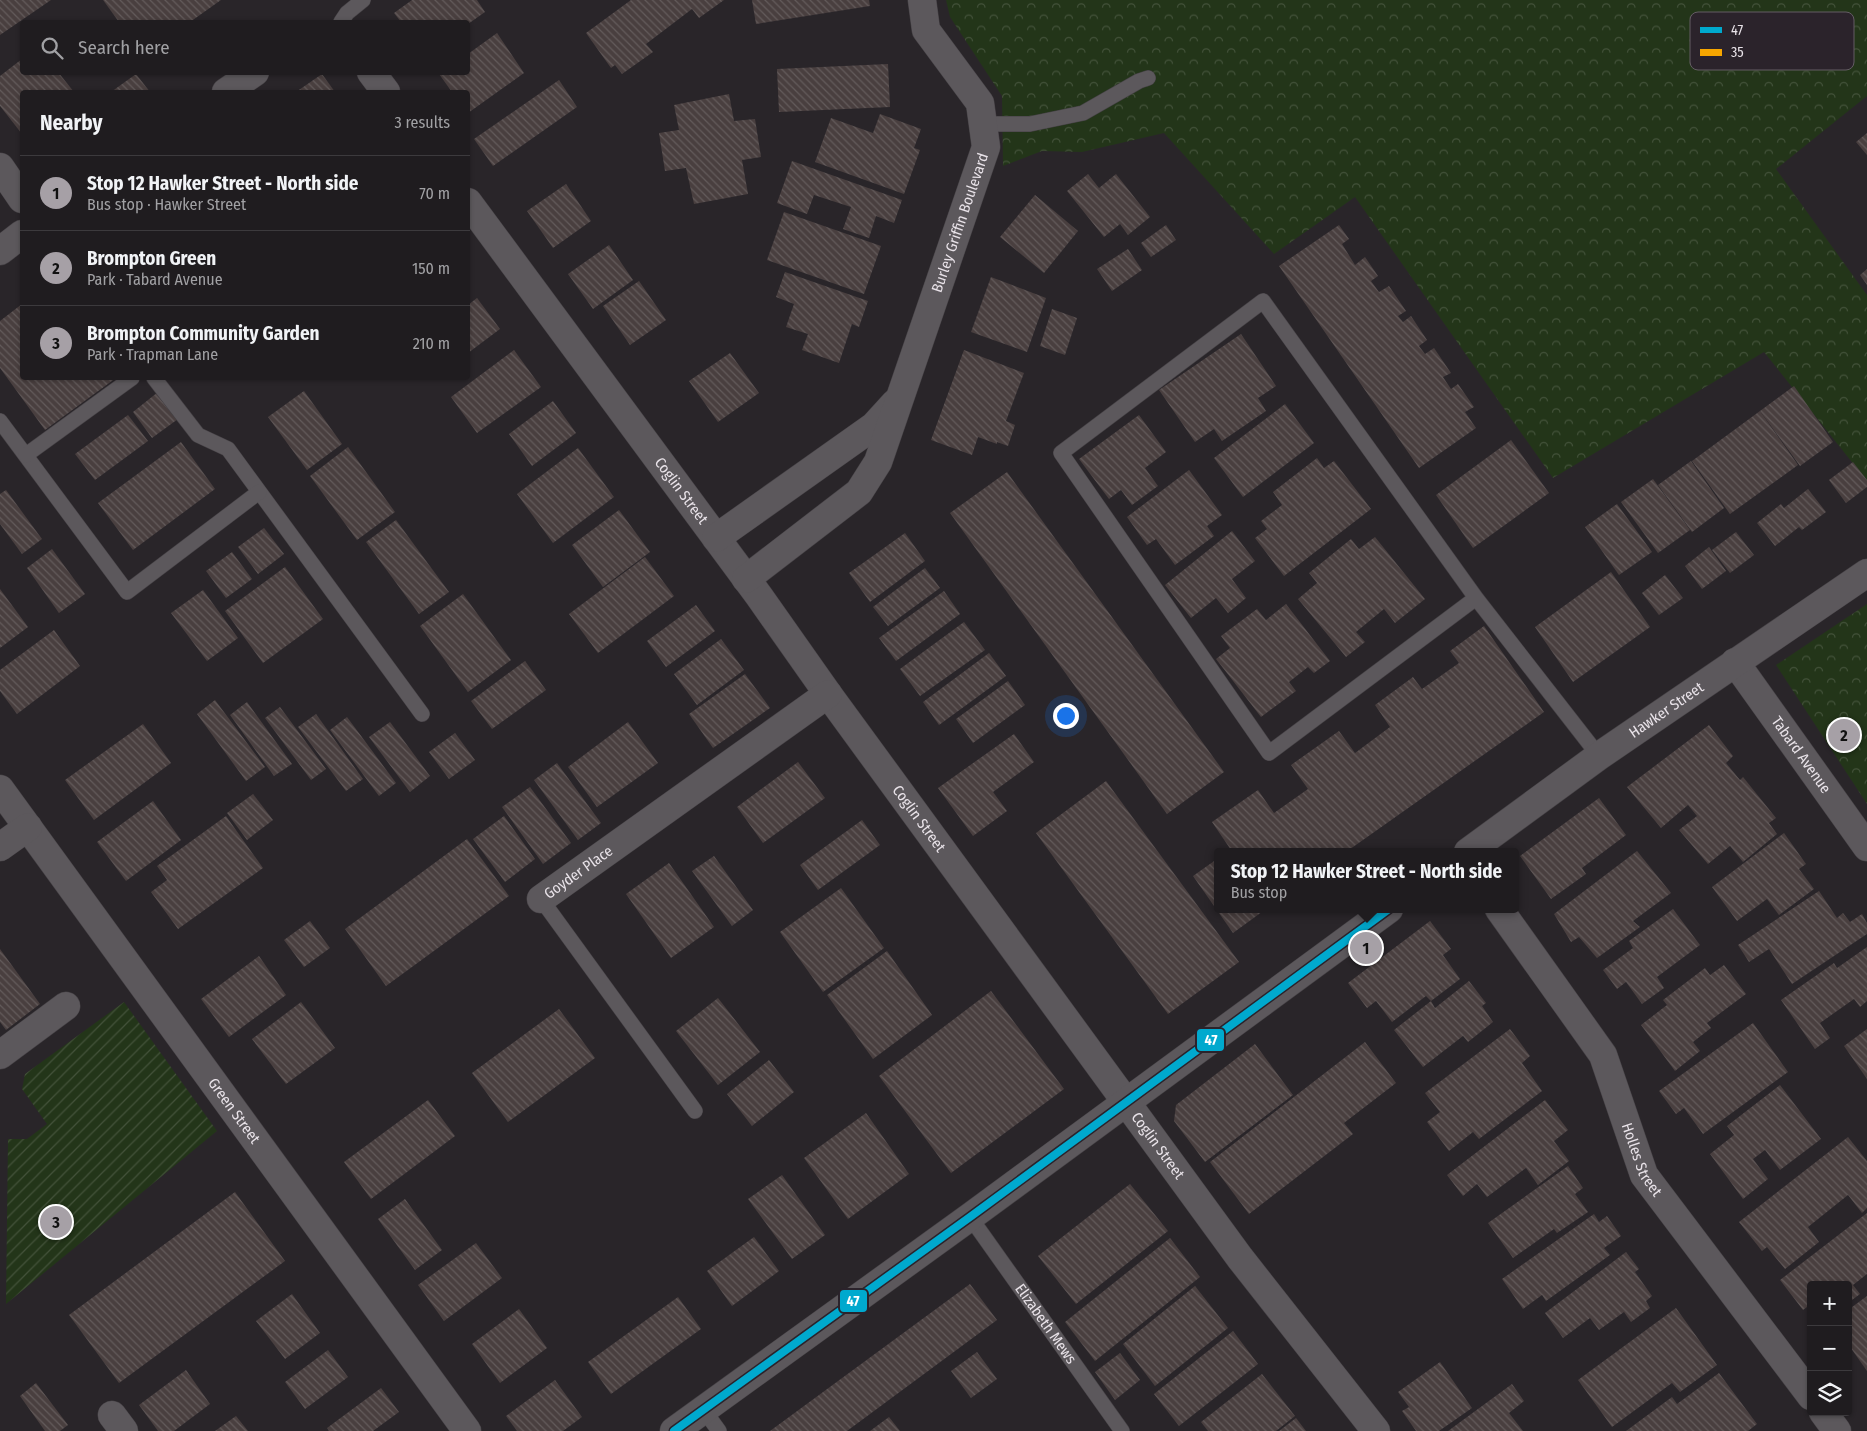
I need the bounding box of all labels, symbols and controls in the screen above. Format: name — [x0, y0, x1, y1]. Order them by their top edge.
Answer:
legend — [1690, 12, 1854, 70]
search box — [20, 20, 470, 75]
text: 47 — [1731, 22, 1744, 39]
icon: search — [38, 34, 66, 62]
text: Search here — [78, 36, 170, 59]
text: 35 — [1731, 44, 1744, 61]
text: Nearby — [40, 110, 102, 136]
text: 3 results — [394, 113, 450, 132]
street label: Burley Griffin Boulevard — [928, 151, 992, 295]
text: Stop 12 Hawker Street - North side — [87, 172, 358, 195]
text: 1 — [53, 184, 59, 203]
text: 70 m — [419, 184, 450, 203]
text: Bus stop · Hawker Street — [87, 195, 246, 214]
text: Brompton Green — [87, 247, 216, 270]
text: 2 — [52, 259, 60, 278]
text: 150 m — [412, 259, 450, 278]
text: Park · Tabard Avenue — [87, 270, 223, 289]
text: Brompton Community Garden — [87, 322, 320, 345]
text: 3 — [52, 334, 60, 353]
text: 210 m — [413, 334, 450, 353]
text: Park · Trapman Lane — [87, 345, 218, 364]
street label: Coglin Street — [651, 454, 712, 528]
street label: Hawker Street — [1626, 678, 1707, 742]
your location — [1053, 703, 1079, 729]
street label: Tabard Avenue — [1768, 713, 1835, 797]
pin: 2 — [1828, 716, 1860, 754]
street label: Coglin Street — [889, 782, 949, 856]
street label: Goyder Place — [541, 842, 616, 903]
popup — [1214, 848, 1519, 913]
text: Stop 12 Hawker Street - North side — [1231, 860, 1502, 883]
text: Bus stop — [1231, 883, 1287, 902]
pin: 1 — [1350, 929, 1382, 967]
line badge: 47 — [1196, 1028, 1225, 1052]
text: 47 — [1205, 1032, 1217, 1049]
street label: Green Street — [204, 1075, 264, 1147]
street label: Coglin Street — [1128, 1109, 1188, 1183]
street label: Holles Street — [1618, 1120, 1666, 1200]
pin: 3 — [40, 1203, 72, 1241]
street label: Elizabeth Mews — [1011, 1280, 1080, 1367]
map controls — [1807, 1281, 1852, 1416]
button: + — [1807, 1281, 1852, 1326]
line badge: 47 — [839, 1289, 868, 1313]
text: 47 — [847, 1293, 859, 1310]
button: − — [1807, 1326, 1852, 1371]
button: layers — [1807, 1371, 1852, 1416]

